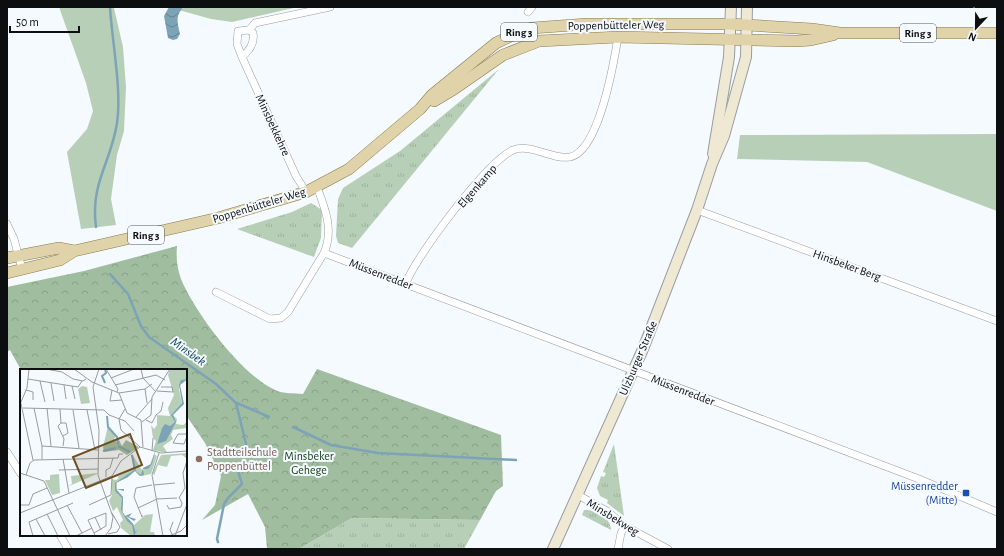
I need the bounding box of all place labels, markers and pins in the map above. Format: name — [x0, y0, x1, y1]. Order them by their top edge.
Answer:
place label: Stadtteilschule Poppenbüttel — [207, 446, 277, 472]
marker: Stadtteilschule Poppenbüttel — [194, 454, 204, 464]
place label: Müssenredder (Mitte) — [891, 480, 958, 506]
marker: Müssenredder (Mitte) — [961, 488, 971, 498]

